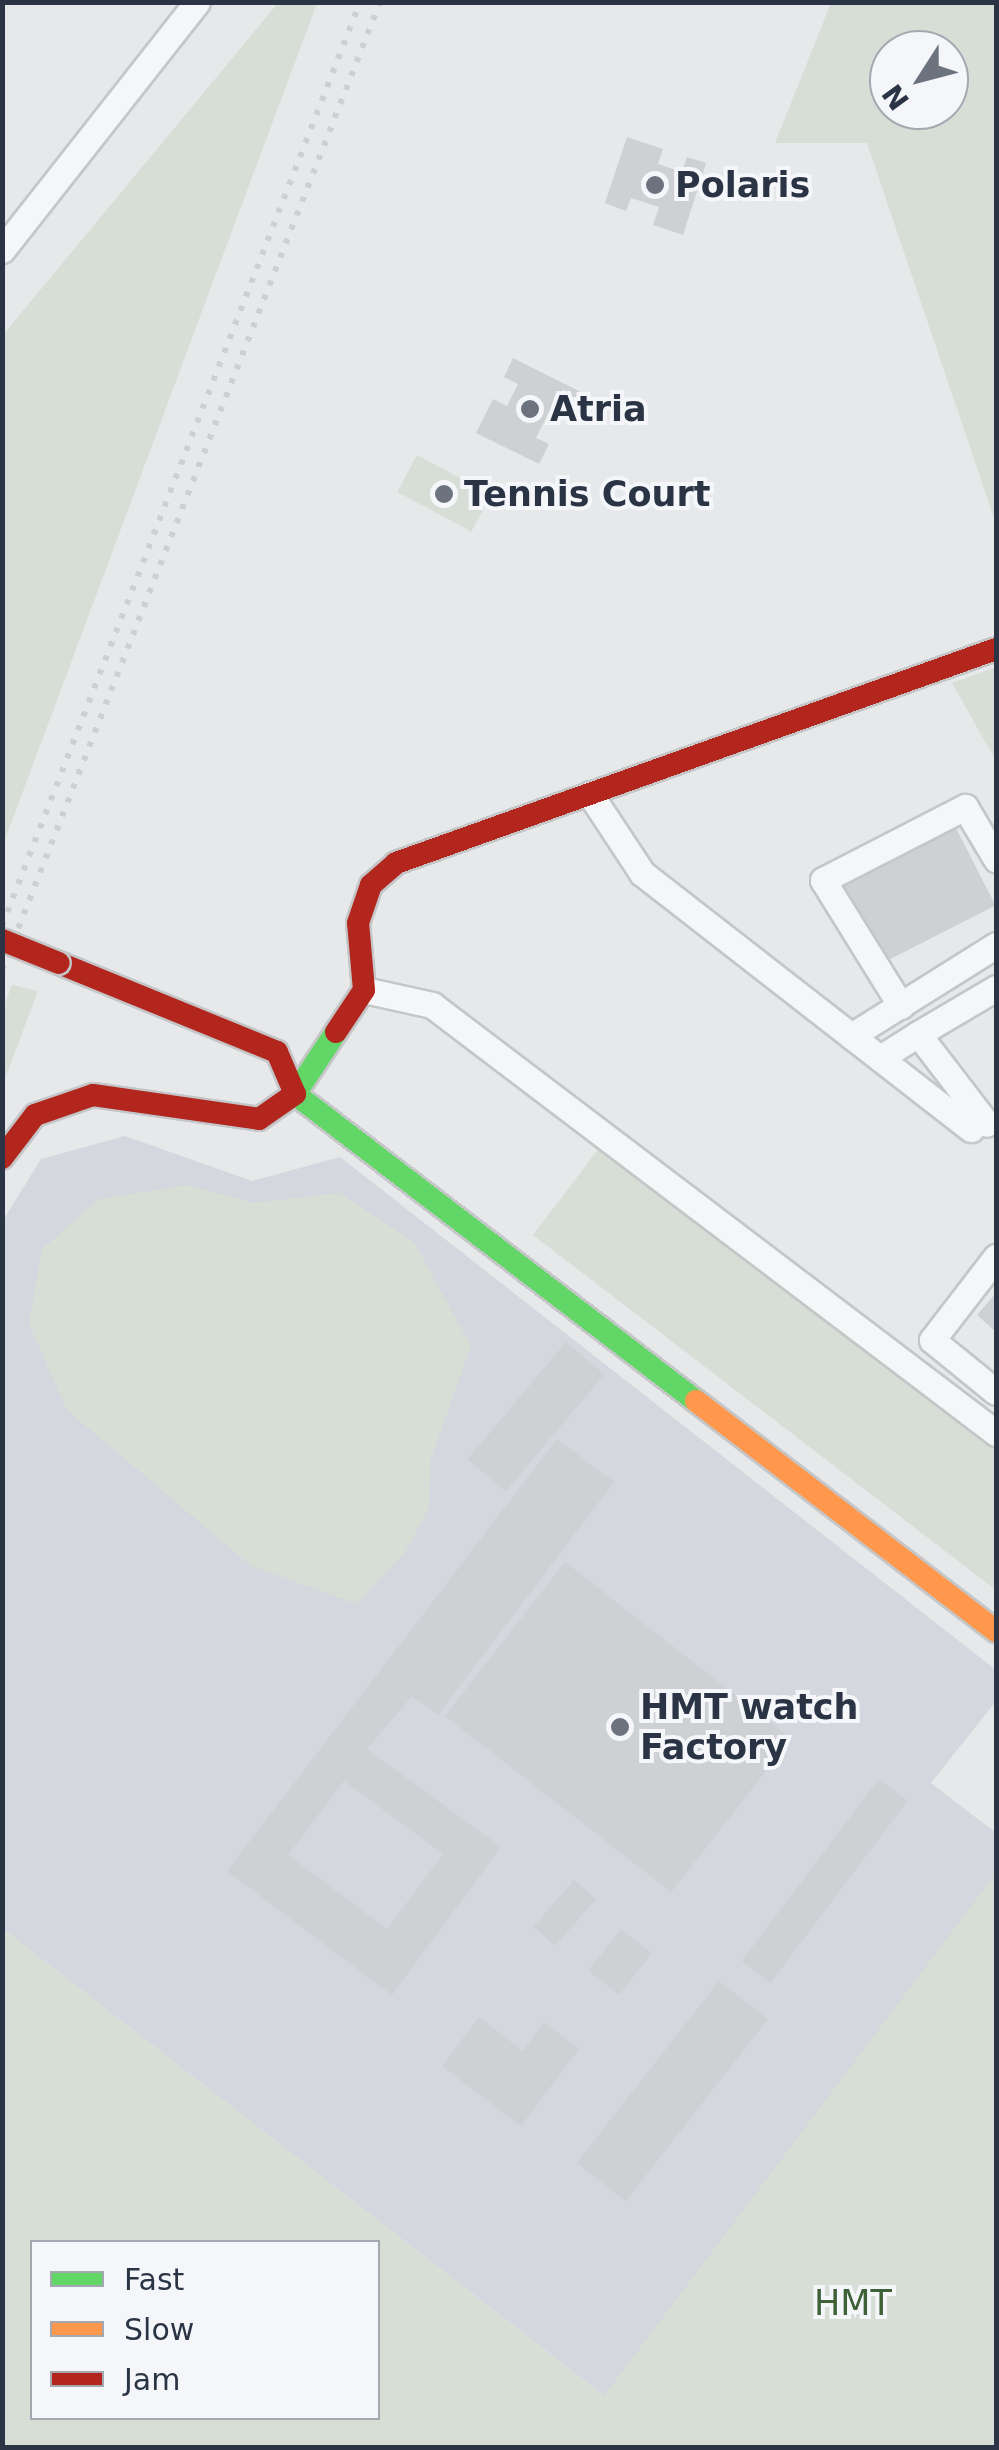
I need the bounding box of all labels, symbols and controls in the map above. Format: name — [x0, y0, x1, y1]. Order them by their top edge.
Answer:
north arrow — [869, 30, 969, 130]
text: N — [876, 78, 916, 116]
place label: Polaris — [675, 164, 810, 206]
marker: Polaris — [644, 174, 666, 196]
place label: Atria — [550, 388, 647, 430]
marker: Atria — [519, 398, 541, 420]
place label: Tennis Court — [464, 473, 710, 515]
marker: Tennis Court — [433, 483, 455, 505]
place label: HMT watch Factory — [640, 1686, 859, 1768]
marker: HMT watch Factory — [609, 1716, 631, 1738]
legend — [30, 2240, 380, 2420]
text: Fast — [124, 2262, 184, 2297]
park label: HMT — [814, 2282, 892, 2324]
text: Slow — [124, 2312, 194, 2347]
text: Jam — [124, 2362, 180, 2397]

